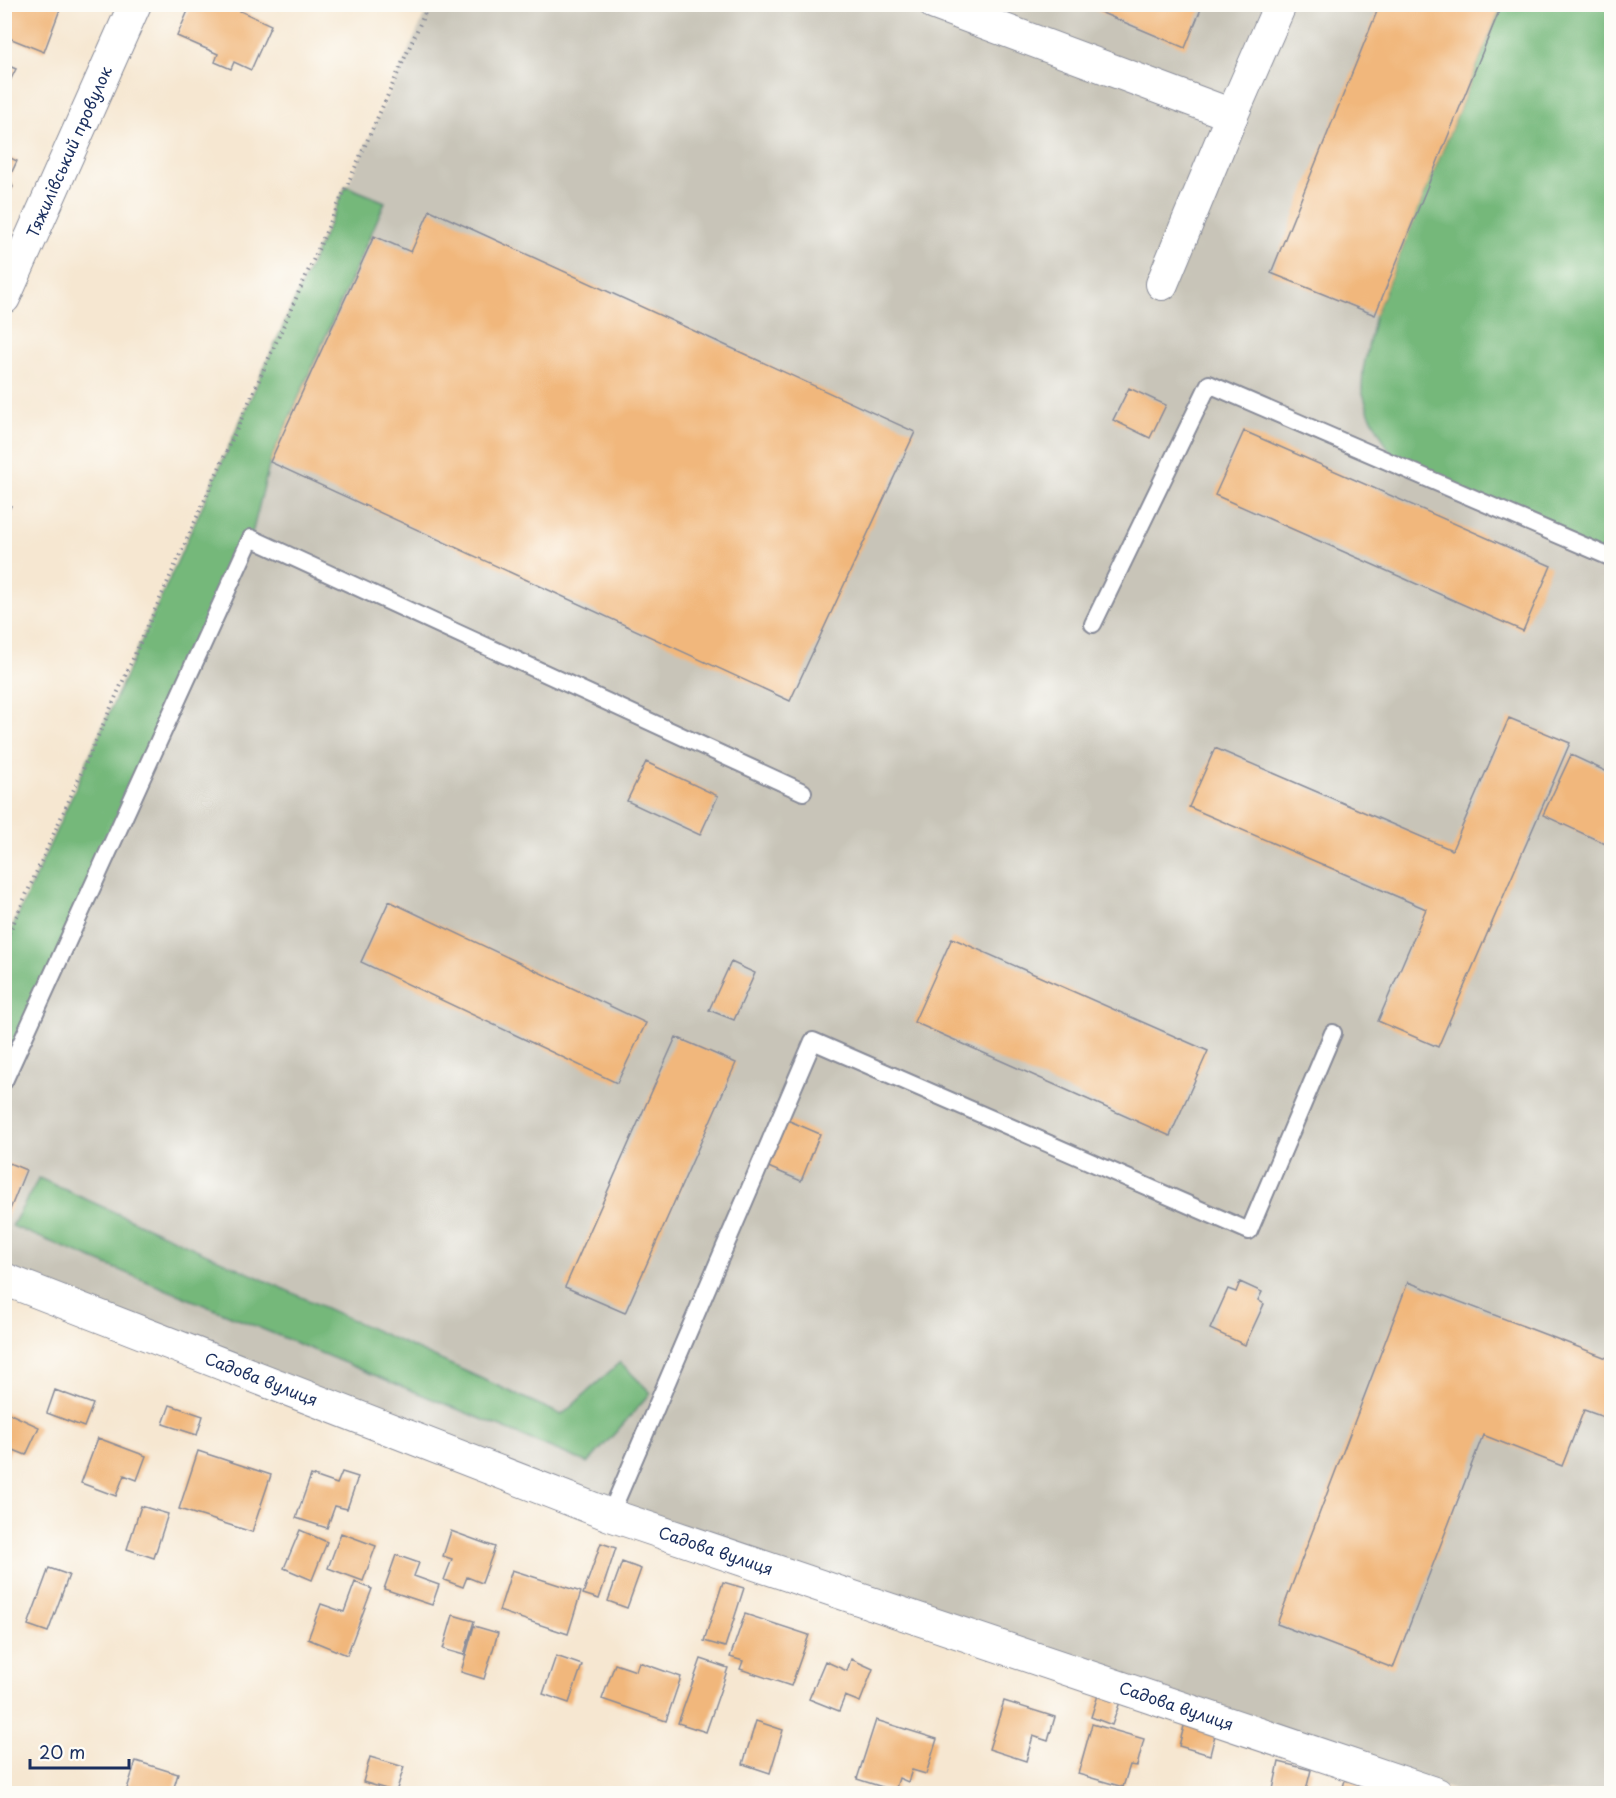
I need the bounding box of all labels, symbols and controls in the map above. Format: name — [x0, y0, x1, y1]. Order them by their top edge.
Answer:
street label: Тяжилівський провулок — [20, 61, 117, 241]
street label: Садова вулиця — [202, 1345, 322, 1411]
street label: Садова вулиця — [656, 1519, 777, 1580]
street label: Садова вулиця — [1116, 1675, 1237, 1736]
scale bar — [30, 1732, 129, 1770]
text: 20 m — [39, 1738, 85, 1765]

